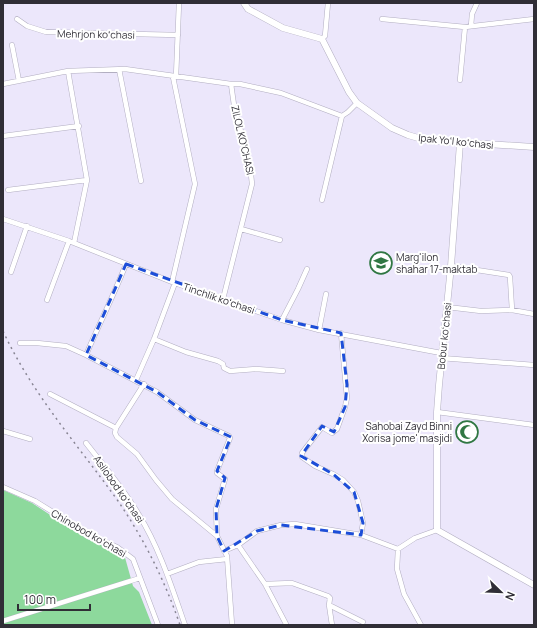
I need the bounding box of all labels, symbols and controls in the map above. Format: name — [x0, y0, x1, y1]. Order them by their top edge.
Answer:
street label: Mehrjon koʻchasi — [57, 26, 135, 42]
street label: ZILOL KO‘CHASI — [228, 104, 258, 176]
street label: Ipak Yoʻl koʻchasi — [418, 130, 494, 152]
school or university icon: Marg'ilon shahar 17-maktab — [368, 250, 394, 276]
place label: Marg'ilon shahar 17-maktab — [396, 250, 477, 276]
street label: Tinchlik koʻchasi — [181, 279, 257, 317]
street label: Bobur koʻchasi — [434, 302, 454, 370]
place label: Sahobai Zayd Binni Xorisa jome' masjidi — [362, 419, 452, 445]
mosque icon: Sahobai Zayd Binni Xorisa jome' masjidi — [454, 419, 480, 445]
street label: Asilobod koʻchasi — [90, 452, 148, 526]
street label: Chinobod koʻchasi — [49, 506, 129, 560]
north arrow — [481, 572, 521, 612]
scale bar — [18, 586, 90, 612]
text: N — [502, 590, 519, 603]
text: 100 m — [24, 591, 56, 608]

